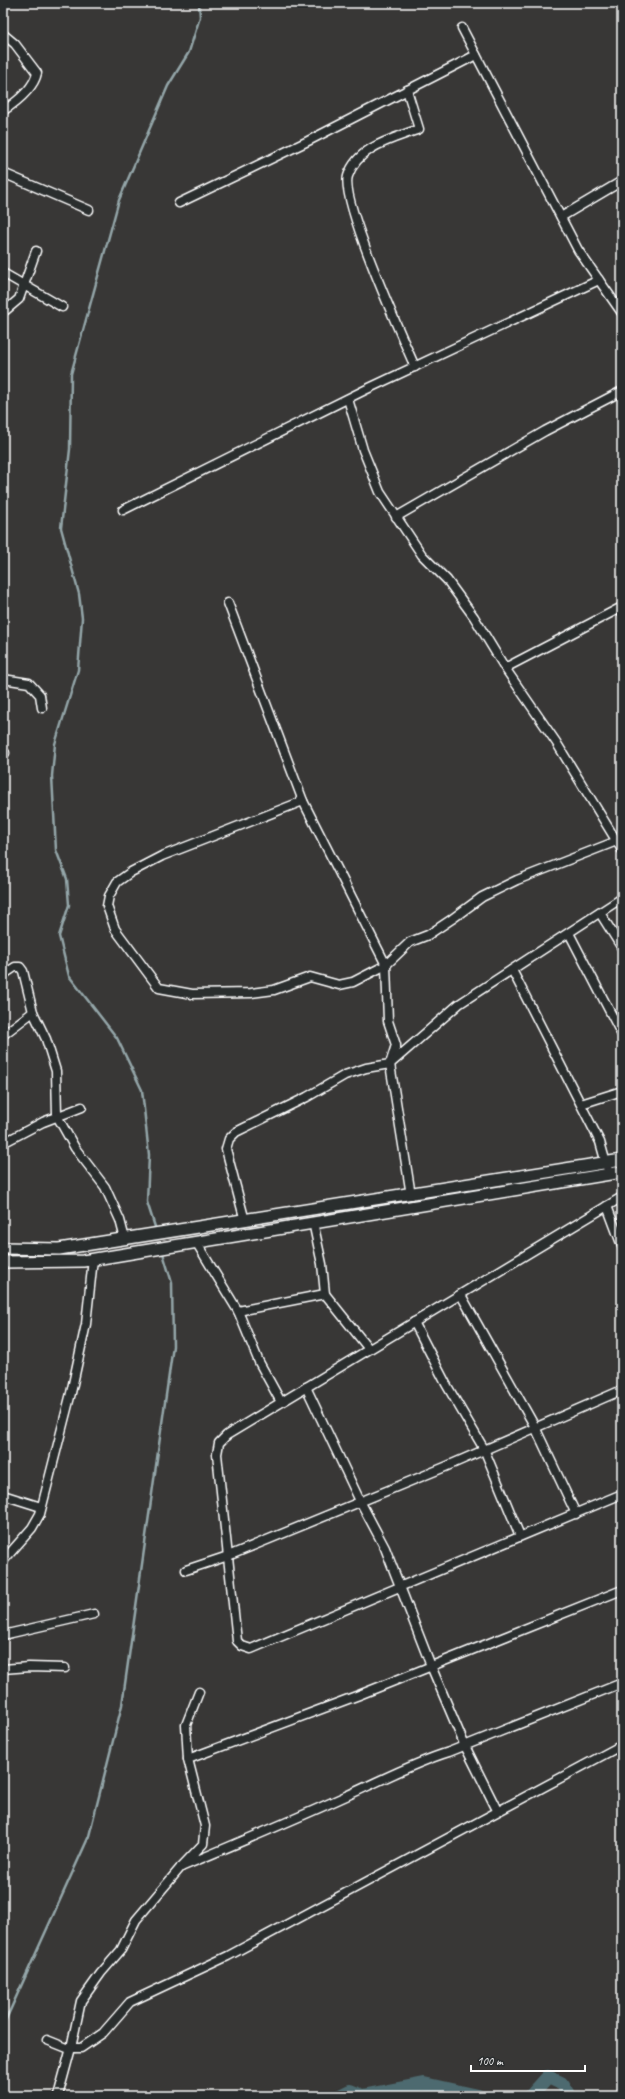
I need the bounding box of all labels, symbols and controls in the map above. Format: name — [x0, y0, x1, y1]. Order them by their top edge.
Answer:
scale bar — [471, 2047, 585, 2073]
text: 100 m — [477, 2053, 504, 2069]

